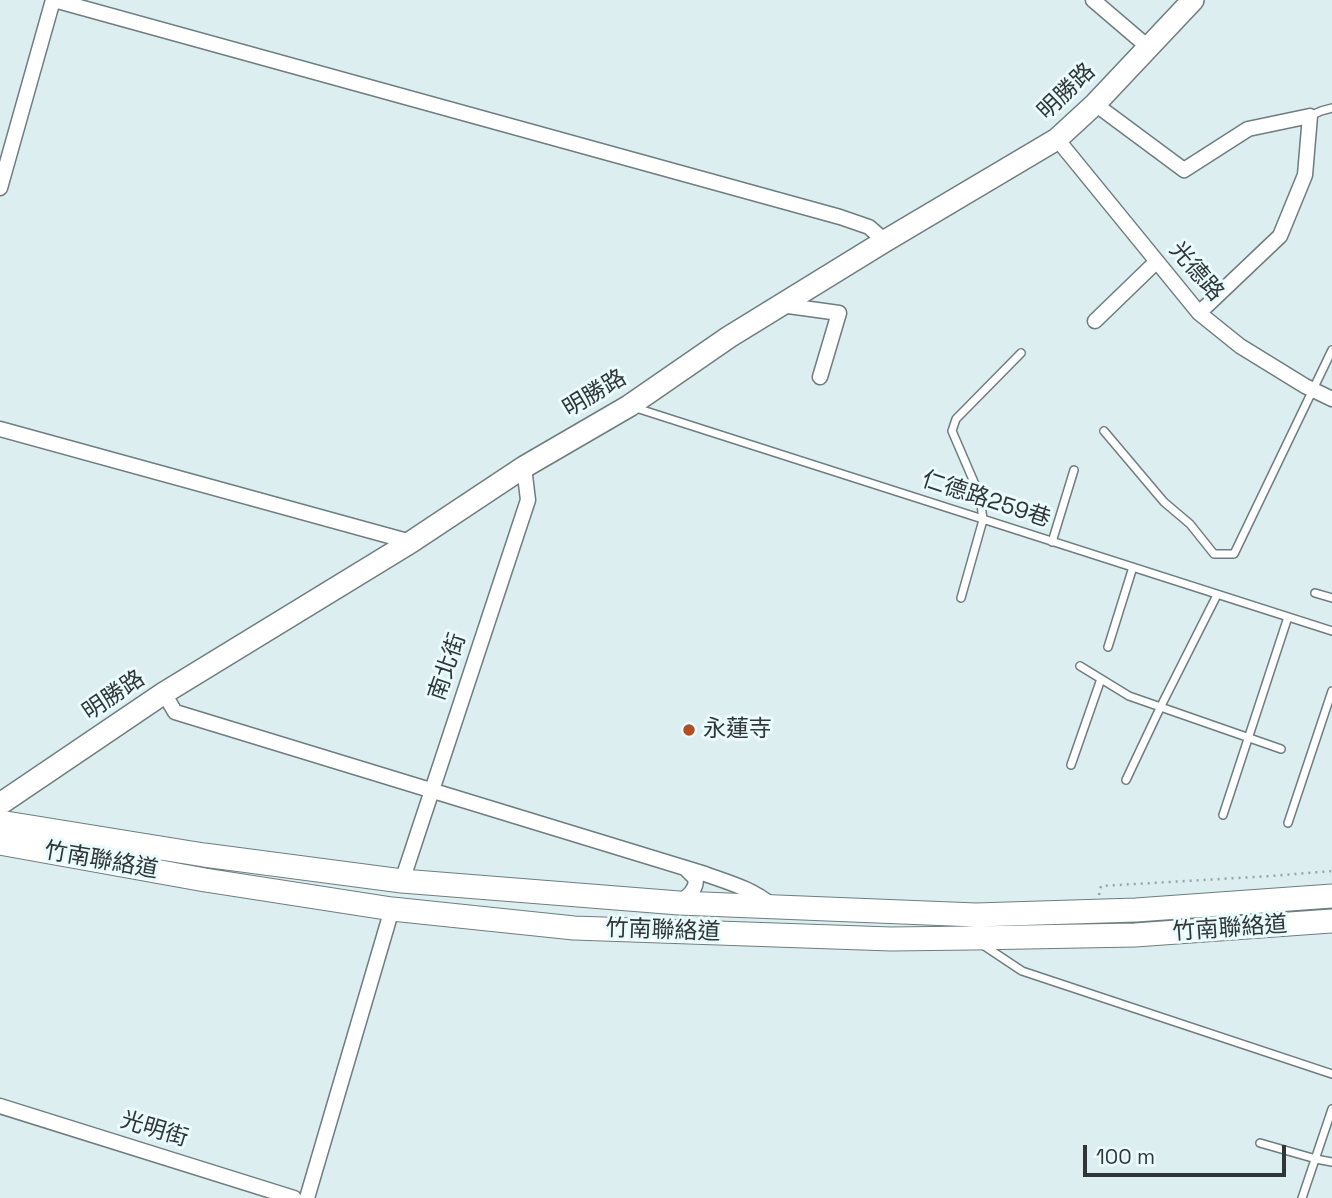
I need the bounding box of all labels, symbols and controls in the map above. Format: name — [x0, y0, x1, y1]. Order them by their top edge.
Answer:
street label: 明勝路 — [1033, 58, 1101, 126]
street label: 光德路 — [1163, 237, 1229, 307]
street label: 明勝路 — [558, 364, 632, 424]
street label: 仁德路259巷 — [918, 466, 1054, 534]
street label: 南北街 — [424, 630, 472, 704]
street label: 明勝路 — [78, 665, 150, 727]
place label: 永蓮寺 — [703, 716, 772, 744]
marker: 永蓮寺 — [681, 722, 697, 738]
street label: 竹南聯絡道 — [42, 837, 160, 885]
street label: 竹南聯絡道 — [1172, 911, 1288, 947]
street label: 竹南聯絡道 — [605, 915, 721, 947]
street label: 光明街 — [117, 1107, 191, 1153]
scale bar — [1087, 1132, 1290, 1176]
text: 100 m — [1096, 1143, 1155, 1170]

